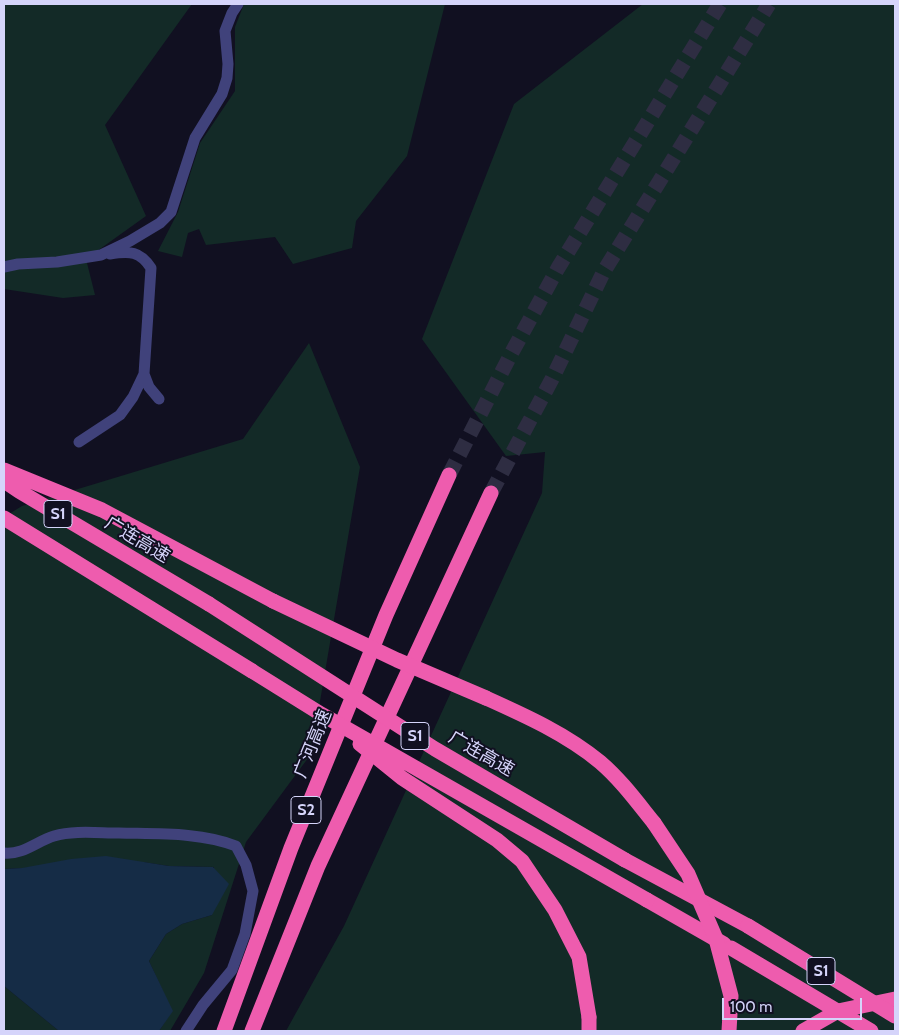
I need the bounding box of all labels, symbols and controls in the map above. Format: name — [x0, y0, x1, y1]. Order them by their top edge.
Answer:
road number: S1 — [44, 500, 72, 528]
street label: 广连高速 — [101, 512, 173, 568]
street label: 广河高速 — [290, 707, 336, 781]
road number: S1 — [401, 722, 429, 749]
street label: 广连高速 — [444, 727, 518, 781]
road number: S2 — [291, 796, 321, 824]
road number: S1 — [807, 958, 835, 984]
scale bar — [724, 988, 864, 1020]
text: 100 m — [730, 998, 772, 1016]

